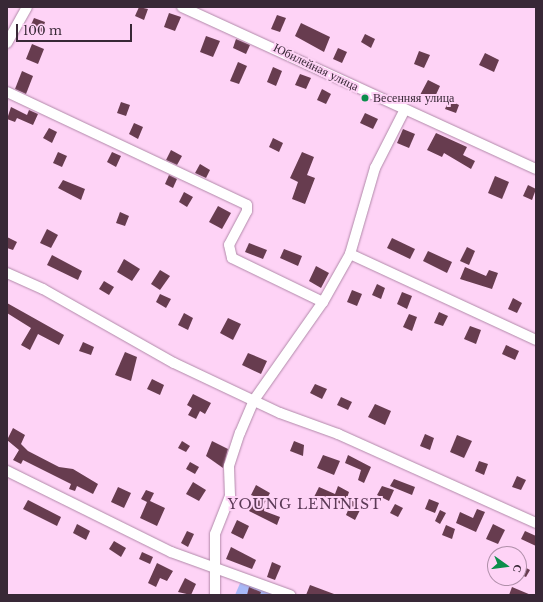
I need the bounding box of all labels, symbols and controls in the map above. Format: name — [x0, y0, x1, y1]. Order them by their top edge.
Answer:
scale bar — [18, 16, 134, 42]
text: 100 m — [23, 23, 62, 38]
street label: Юбилейная улица — [271, 40, 361, 94]
place label: Весенняя улица — [373, 91, 454, 105]
marker: Весенняя улица — [360, 93, 370, 103]
district label: YOUNG LENINIST — [228, 496, 382, 512]
north arrow — [487, 546, 527, 586]
text: С — [510, 563, 525, 574]

